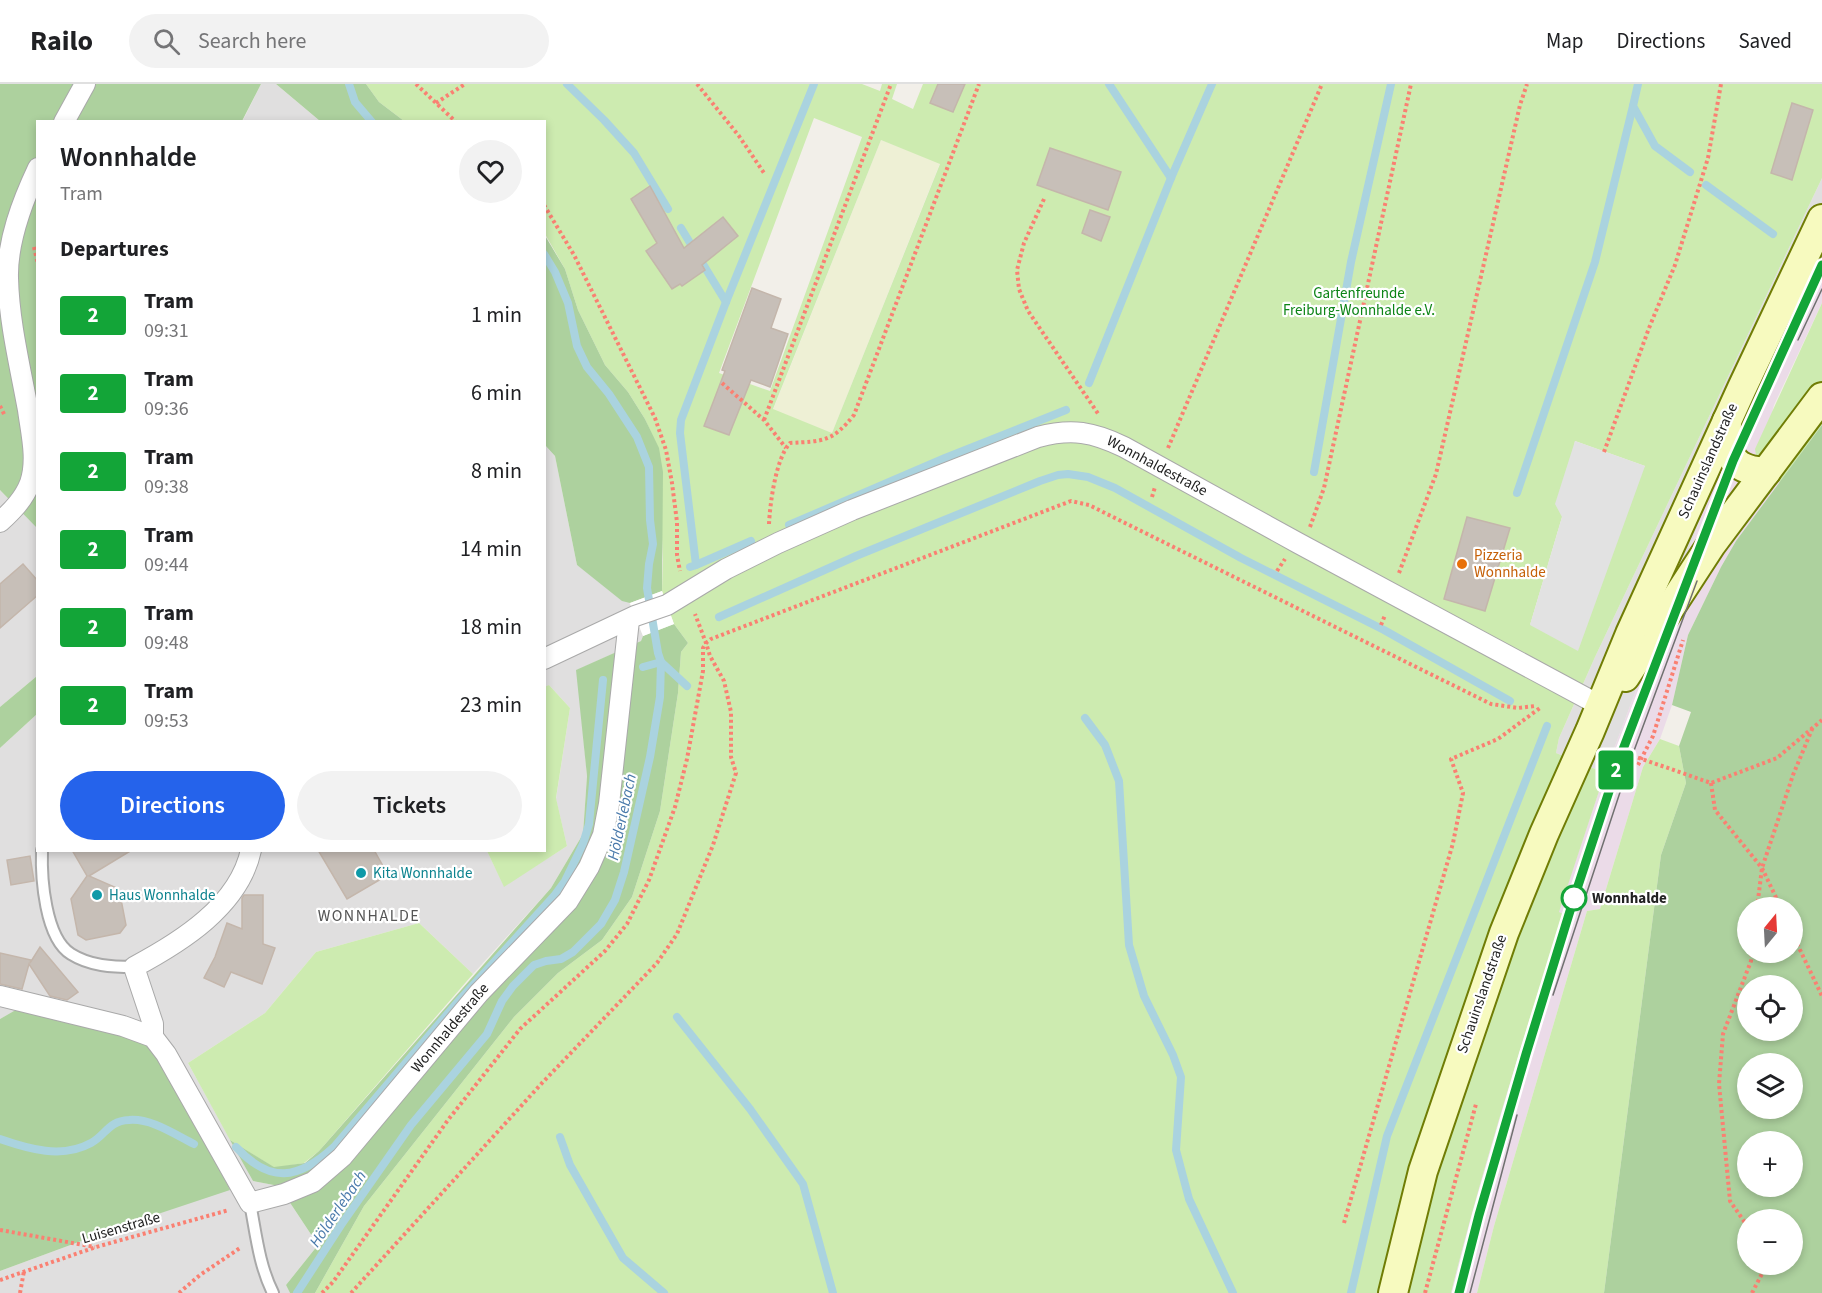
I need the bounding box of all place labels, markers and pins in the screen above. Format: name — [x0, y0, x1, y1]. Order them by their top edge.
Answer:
place label: Pizzeria Wonnhalde — [1474, 545, 1546, 583]
marker: Pizzeria Wonnhalde — [1455, 557, 1469, 571]
place label: Kita Wonnhalde — [373, 863, 472, 884]
marker: Kita Wonnhalde — [354, 866, 368, 880]
place label: Haus Wonnhalde — [109, 885, 215, 906]
marker: Wonnhalde — [1561, 885, 1587, 911]
marker: Haus Wonnhalde — [90, 888, 104, 902]
place label: Wonnhalde — [1592, 888, 1667, 909]

